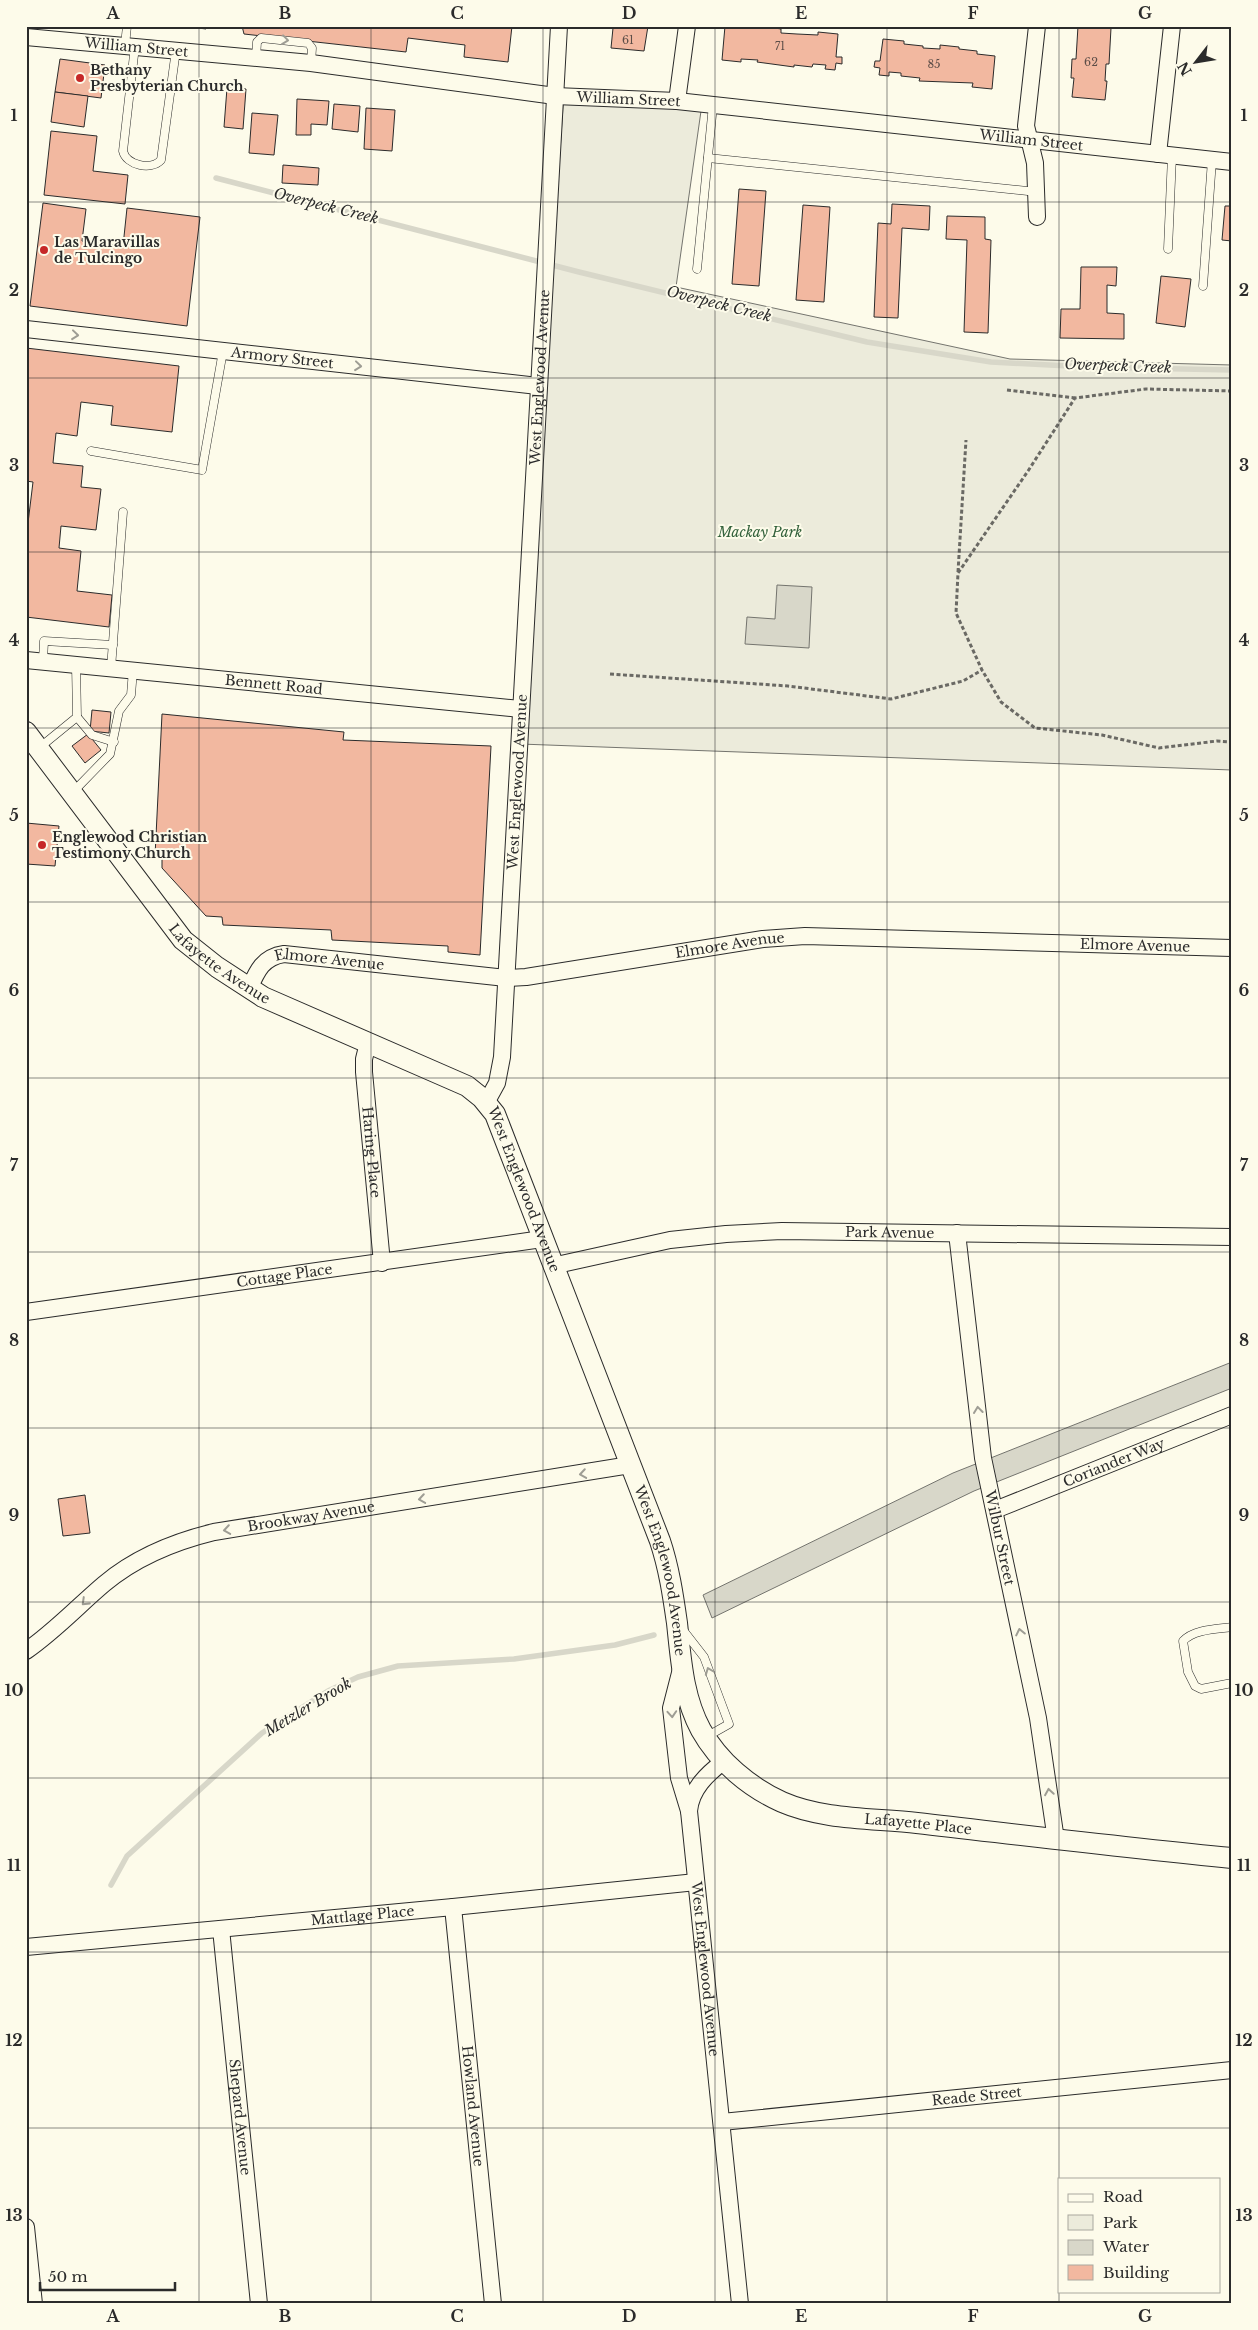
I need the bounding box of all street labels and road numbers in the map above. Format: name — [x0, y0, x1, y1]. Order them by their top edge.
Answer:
street label: William Street — [83, 33, 190, 61]
street label: William Street — [575, 88, 682, 110]
street label: William Street — [978, 125, 1085, 155]
street label: West Englewood Avenue — [526, 289, 553, 467]
street label: Armory Street — [229, 343, 335, 372]
street label: Bennett Road — [224, 671, 324, 698]
street label: West Englewood Avenue — [503, 693, 531, 871]
street label: Lafayette Avenue — [165, 920, 273, 1008]
street label: Elmore Avenue — [674, 928, 785, 962]
street label: Elmore Avenue — [1080, 935, 1190, 956]
street label: Elmore Avenue — [272, 945, 385, 974]
street label: West Englewood Avenue — [484, 1103, 564, 1275]
street label: Haring Place — [358, 1106, 385, 1199]
street label: Park Avenue — [845, 1223, 934, 1242]
street label: Cottage Place — [235, 1260, 334, 1291]
street label: Coriander Way — [1060, 1434, 1167, 1491]
street label: West Englewood Avenue — [630, 1482, 689, 1657]
street label: Wilbur Street — [981, 1488, 1019, 1588]
street label: Brookway Avenue — [246, 1497, 376, 1535]
street label: Lafayette Place — [864, 1810, 973, 1838]
street label: West Englewood Avenue — [687, 1879, 723, 2057]
street label: Mattlage Place — [310, 1902, 415, 1929]
street label: Howland Avenue — [458, 2045, 488, 2167]
street label: Shepard Avenue — [225, 2058, 255, 2176]
street label: Reade Street — [931, 2082, 1023, 2110]

